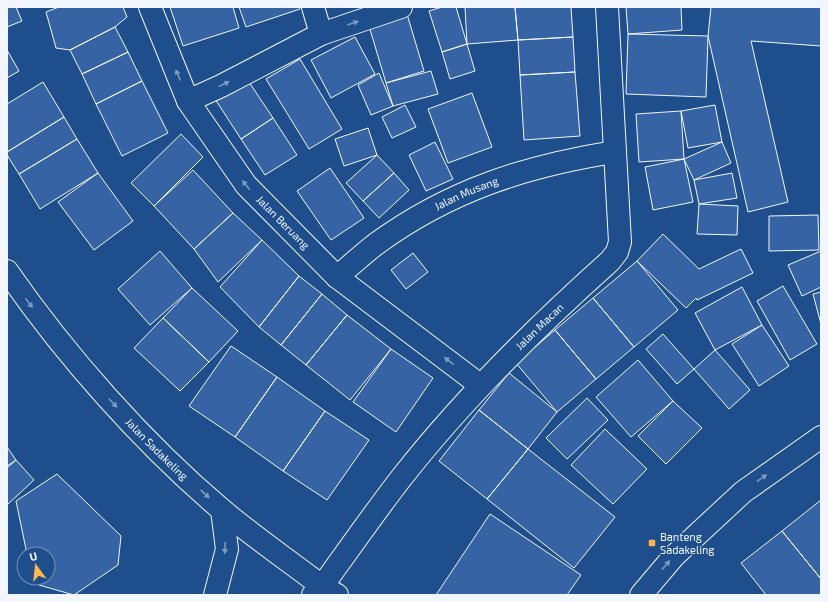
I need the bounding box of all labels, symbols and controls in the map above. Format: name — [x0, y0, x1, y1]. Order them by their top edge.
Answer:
one-way arrow — [348, 20, 360, 26]
one-way arrow — [174, 68, 180, 80]
one-way arrow — [218, 81, 229, 87]
street label: Jalan Musang — [432, 174, 500, 212]
one-way arrow — [242, 179, 251, 190]
street label: Jalan Beruang — [254, 193, 313, 251]
one-way arrow — [25, 298, 33, 308]
street label: Jalan Macan — [513, 300, 566, 352]
one-way arrow — [444, 357, 455, 366]
one-way arrow — [108, 398, 118, 408]
street label: Jalan Sadakeling — [123, 415, 191, 482]
one-way arrow — [757, 474, 767, 482]
one-way arrow — [200, 489, 210, 499]
place label: Banteng Sadakeling — [660, 530, 714, 556]
marker: Banteng Sadakeling — [647, 538, 657, 548]
one-way arrow — [222, 542, 229, 555]
north arrow — [16, 546, 56, 586]
text: U — [28, 549, 39, 563]
one-way arrow — [662, 560, 671, 571]

